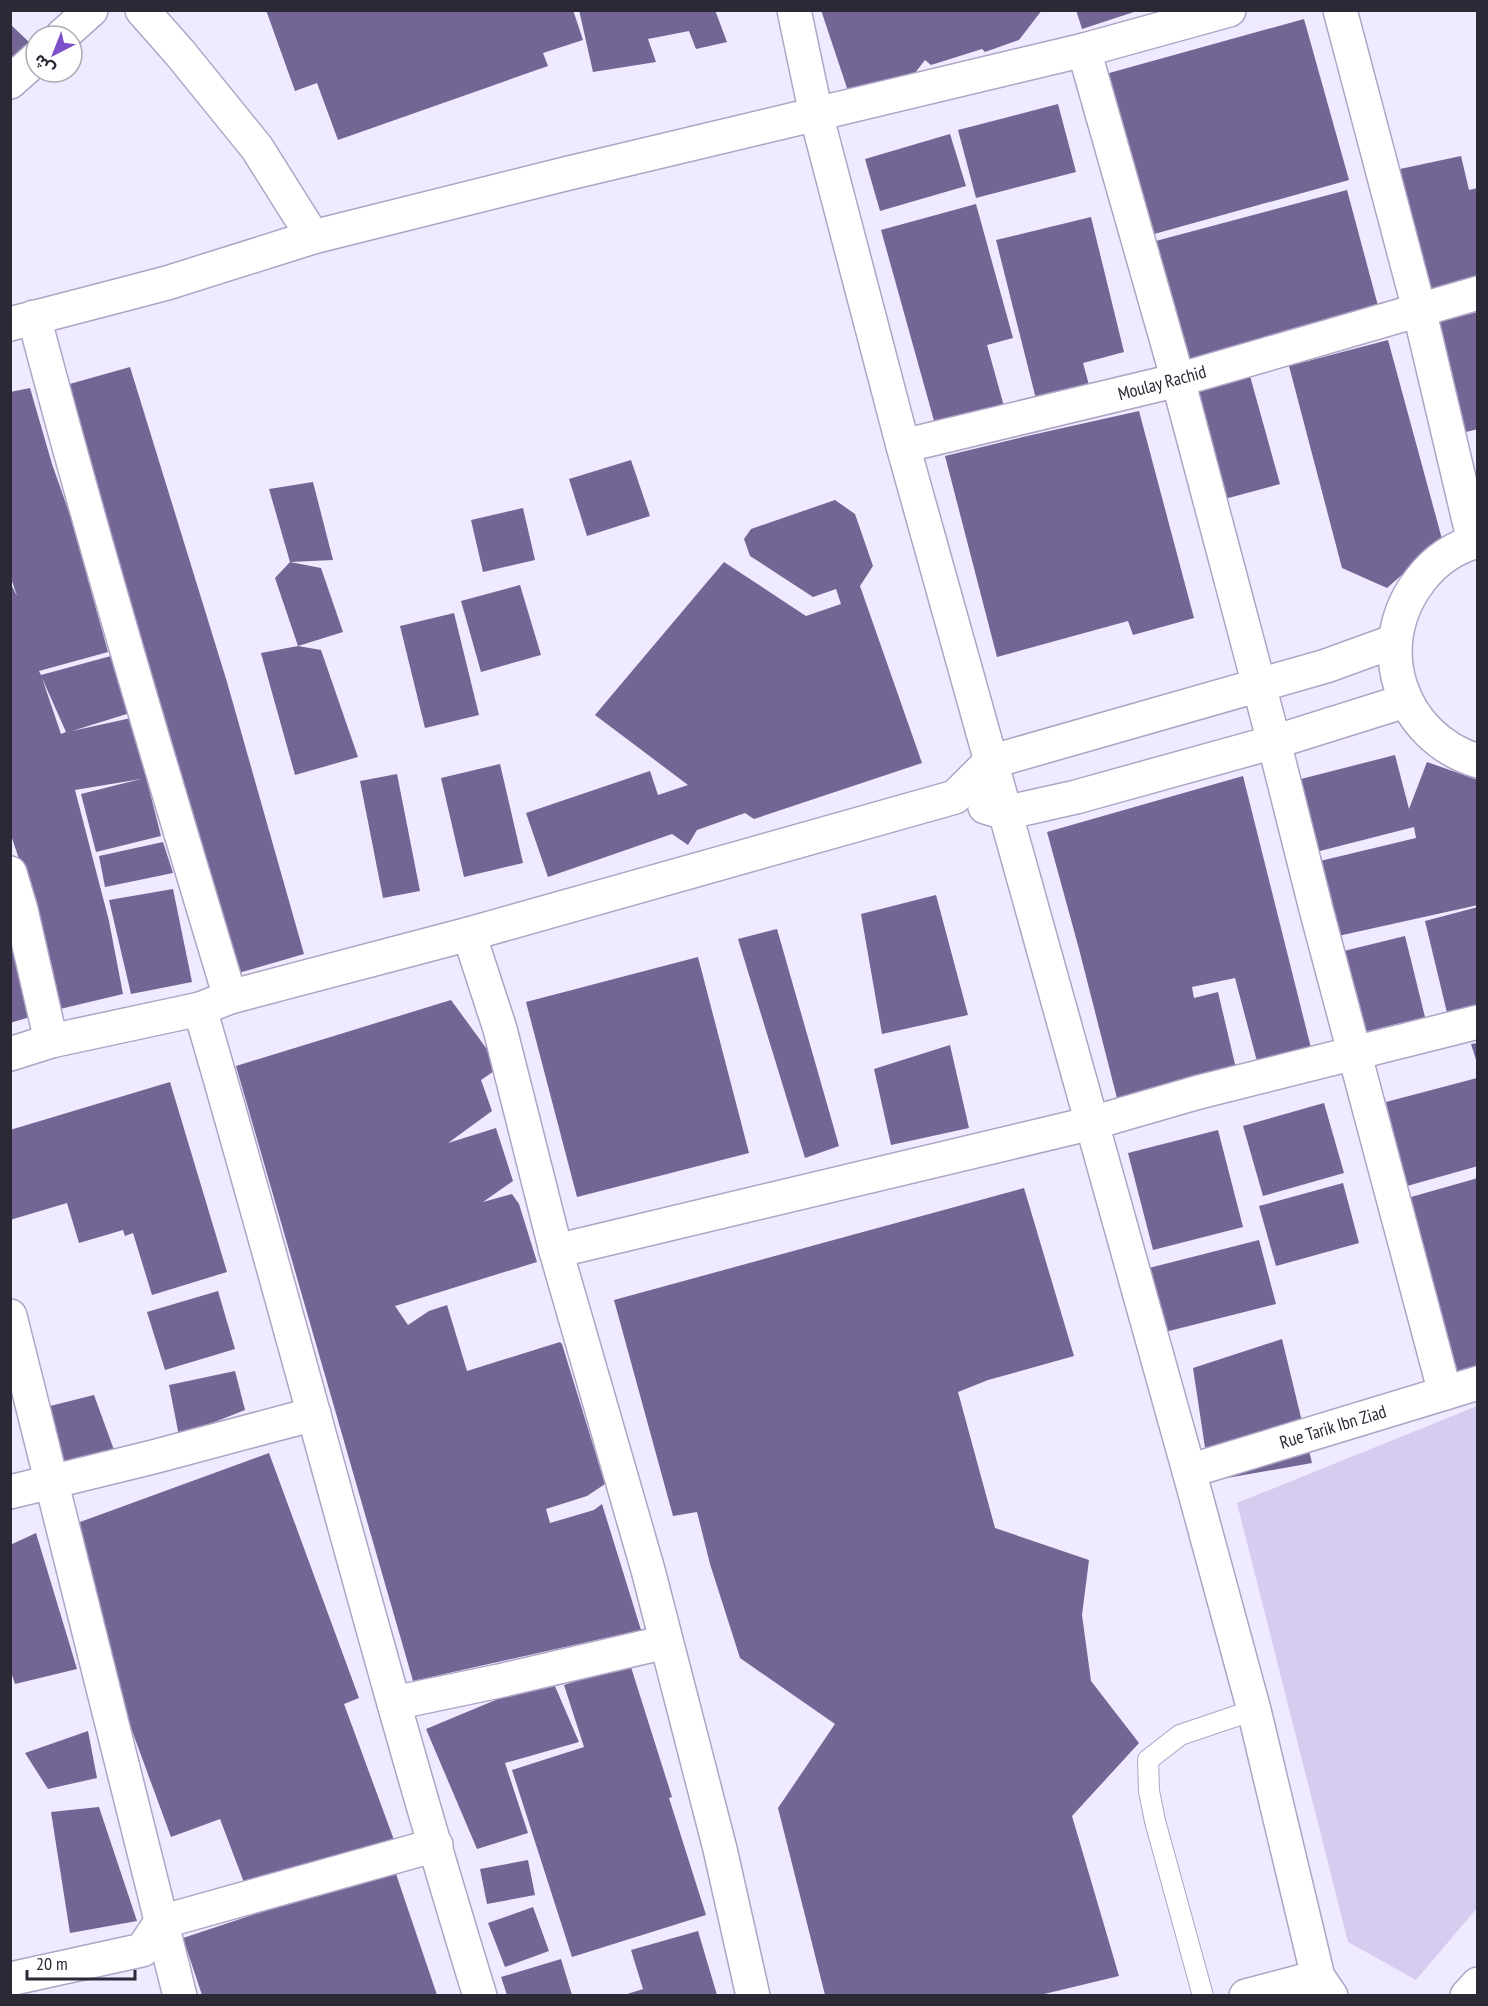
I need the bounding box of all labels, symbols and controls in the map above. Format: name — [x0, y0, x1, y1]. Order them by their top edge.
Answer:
north arrow — [24, 24, 84, 84]
text: ش — [29, 50, 59, 80]
street label: Moulay Rachid — [1115, 360, 1209, 405]
street label: Rue Tarik Ibn Ziad — [1277, 1399, 1389, 1454]
scale bar — [27, 1943, 135, 1981]
text: 20 m — [36, 1952, 68, 1975]

